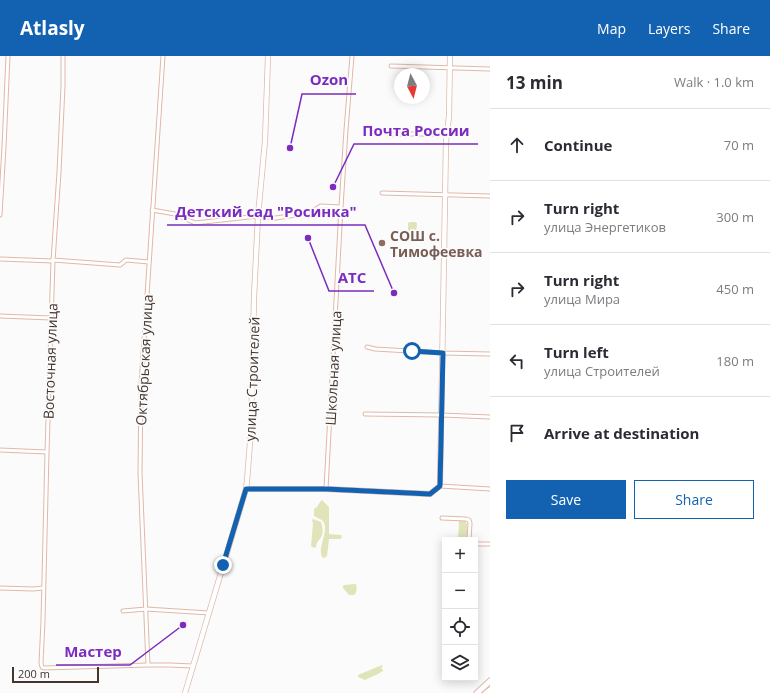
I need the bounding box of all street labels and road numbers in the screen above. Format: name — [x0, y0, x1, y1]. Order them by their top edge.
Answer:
street label: Октябрьская улица — [131, 294, 157, 426]
street label: Восточная улица — [38, 303, 62, 419]
street label: Школьная улица — [321, 310, 345, 426]
street label: улица Строителей — [240, 316, 264, 442]

